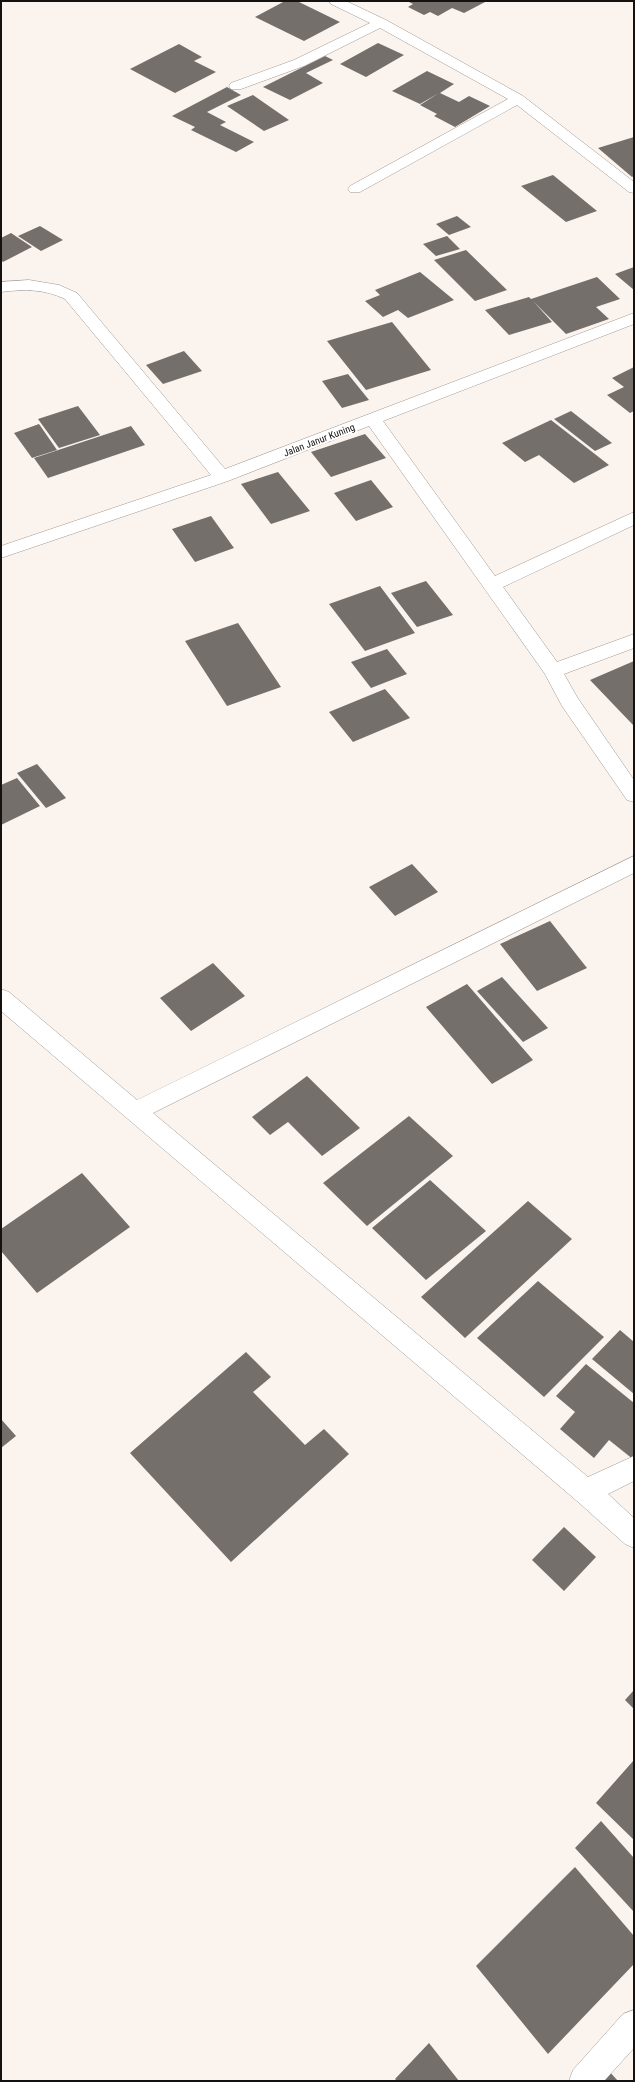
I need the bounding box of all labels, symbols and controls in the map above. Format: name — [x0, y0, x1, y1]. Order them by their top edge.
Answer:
street label: Jalan Janur Kuning — [282, 421, 356, 459]

